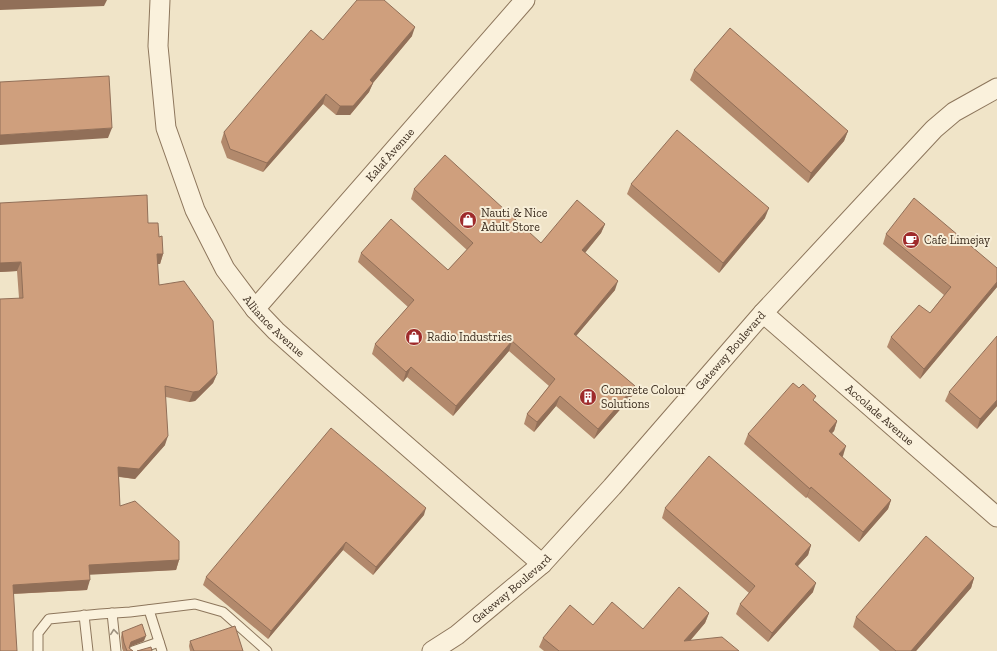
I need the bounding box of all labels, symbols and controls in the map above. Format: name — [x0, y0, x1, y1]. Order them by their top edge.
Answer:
street label: Kalaf Avenue — [363, 125, 417, 184]
place label: Nauti & Nice Adult Store — [481, 206, 548, 234]
shop icon: Nauti & Nice Adult Store — [458, 210, 478, 230]
cafe icon: Cafe Limejay — [901, 230, 921, 250]
place label: Cafe Limejay — [924, 233, 991, 248]
street label: Alliance Avenue — [240, 292, 308, 360]
street label: Gateway Boulevard — [692, 308, 769, 393]
shop icon: Radio Industries — [404, 327, 424, 347]
place label: Radio Industries — [427, 330, 512, 344]
street label: Accolade Avenue — [843, 381, 917, 449]
place label: Concrete Colour Solutions — [601, 383, 686, 411]
building icon: Concrete Colour Solutions — [578, 387, 598, 407]
street label: Gateway Boulevard — [469, 551, 554, 627]
one-way arrow — [110, 629, 119, 635]

